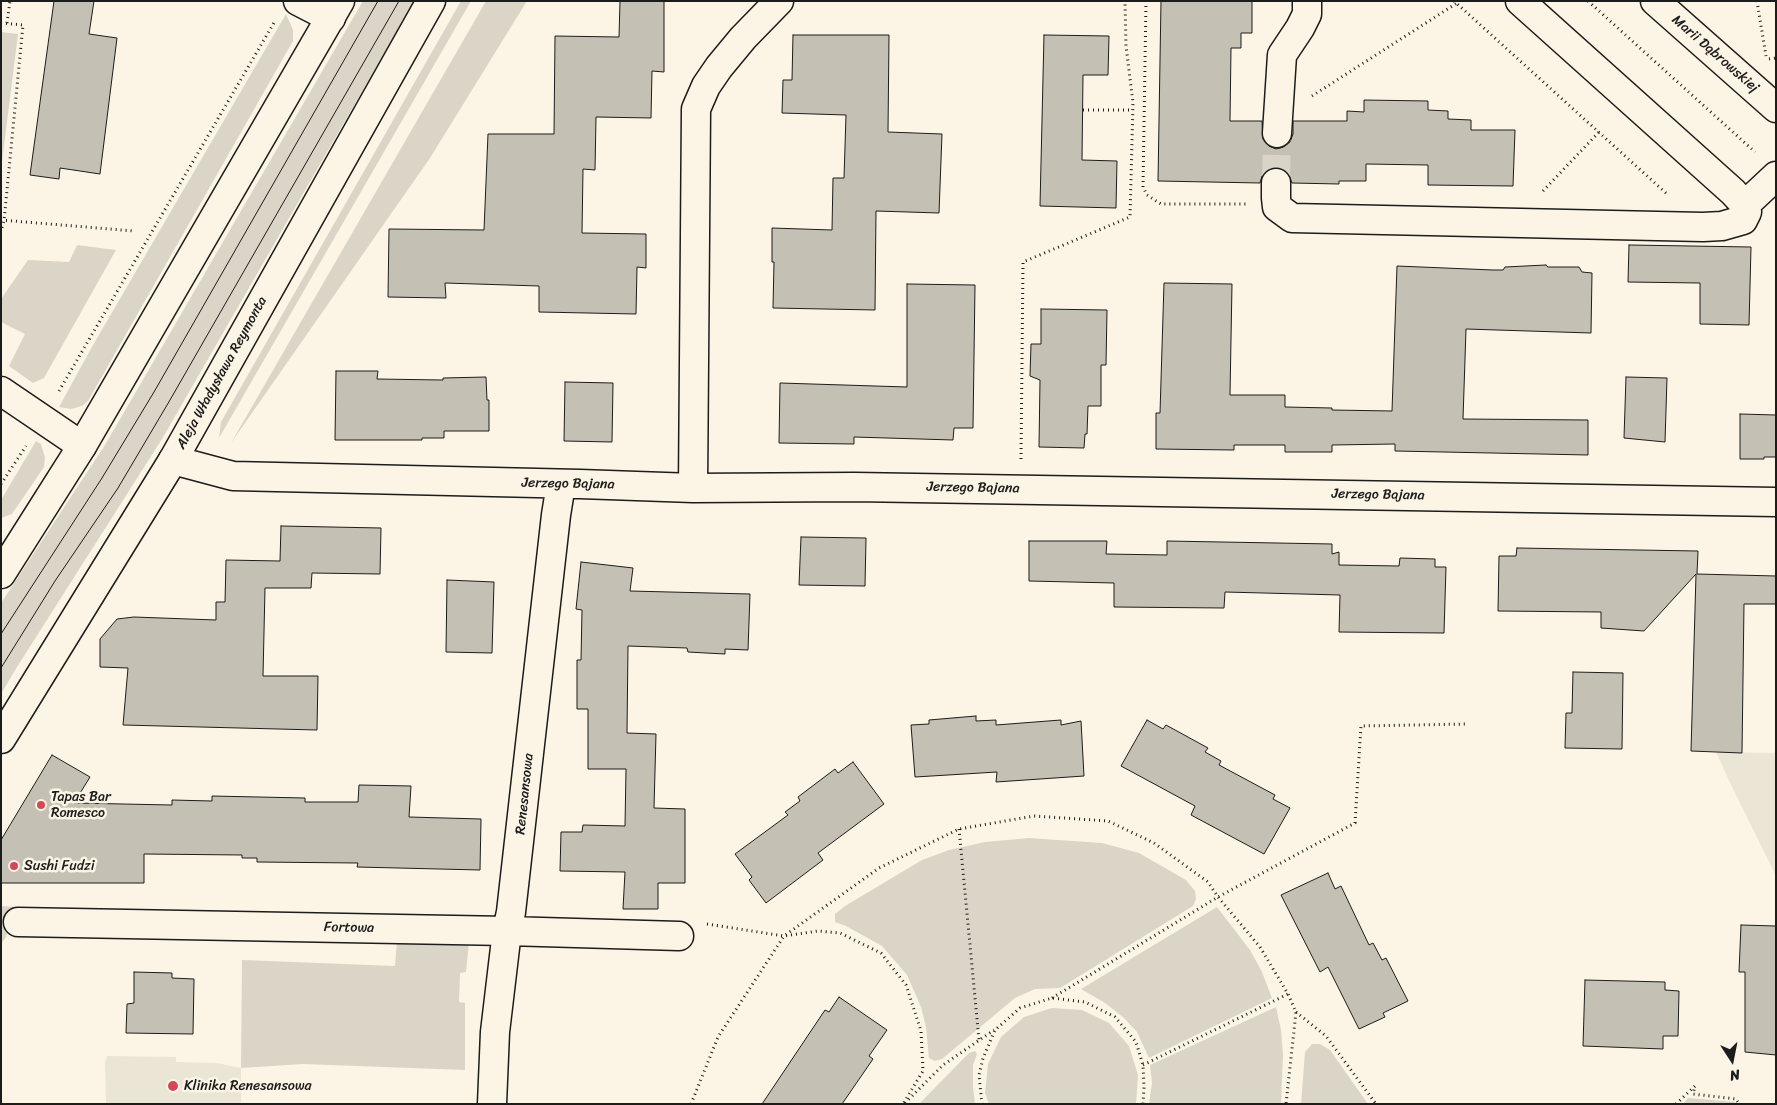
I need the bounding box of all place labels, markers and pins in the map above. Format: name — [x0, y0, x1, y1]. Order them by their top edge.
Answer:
place label: Tapas Bar Romesco — [51, 789, 111, 822]
marker: Tapas Bar Romesco — [35, 799, 47, 811]
place label: Sushi Fudzi — [24, 858, 95, 874]
marker: Sushi Fudzi — [8, 860, 20, 872]
place label: Klinika Renesansowa — [184, 1078, 312, 1094]
marker: Klinika Renesansowa — [166, 1079, 180, 1093]

